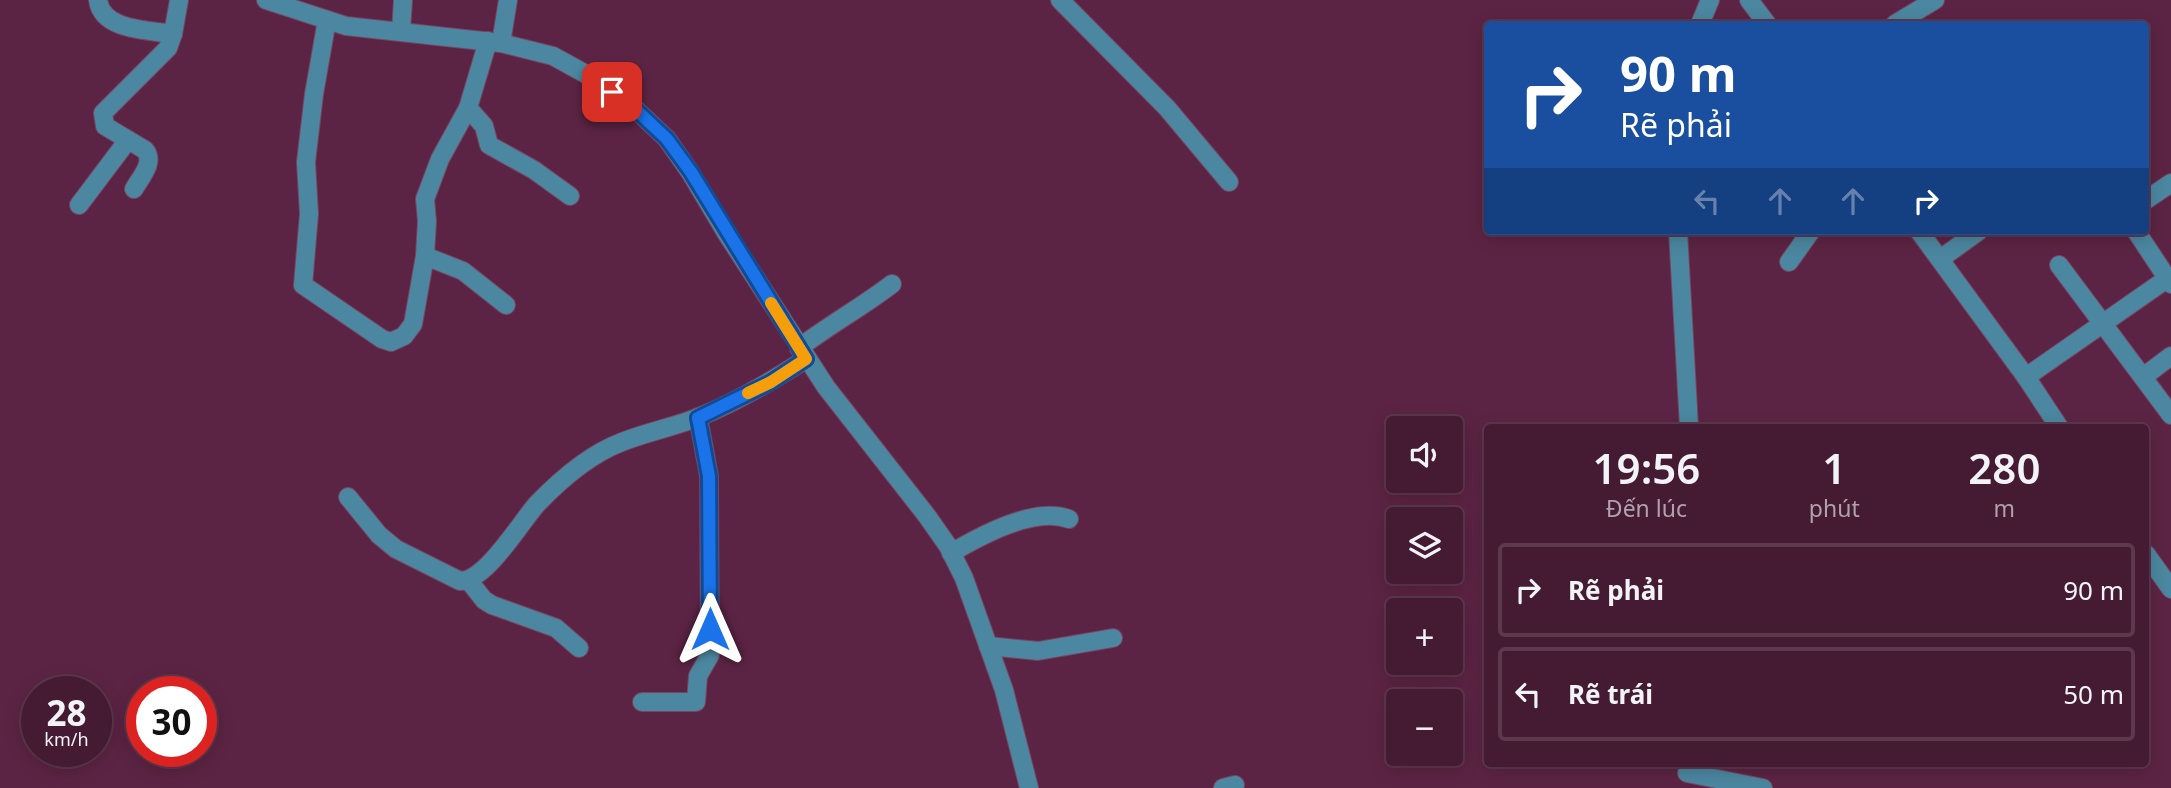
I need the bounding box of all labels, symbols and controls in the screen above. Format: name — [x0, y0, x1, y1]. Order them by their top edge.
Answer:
text: 90 m — [1620, 40, 1737, 106]
icon: right — [1505, 49, 1596, 140]
pin — [582, 62, 642, 122]
icon: arrive — [593, 73, 631, 111]
text: Rẽ phải — [1620, 103, 1732, 146]
icon: left — [1688, 182, 1726, 220]
icon: ahead — [1761, 182, 1799, 220]
icon: ahead — [1834, 182, 1872, 220]
icon: right — [1907, 182, 1945, 220]
map controls — [1386, 416, 1463, 766]
button: sound — [1386, 416, 1463, 493]
text: 19:56 — [1593, 439, 1700, 496]
text: 1 — [1822, 439, 1846, 496]
text: 280 — [1968, 439, 2040, 496]
text: Đến lúc — [1606, 492, 1687, 524]
text: phút — [1809, 492, 1860, 524]
text: m — [1994, 492, 2015, 524]
button: layers — [1386, 507, 1463, 584]
icon: right — [1509, 571, 1547, 609]
text: Rẽ phải — [1568, 572, 1664, 608]
text: 90 m — [2063, 572, 2124, 608]
position arrow — [673, 592, 747, 666]
button: + — [1386, 598, 1463, 675]
icon: left — [1509, 675, 1547, 713]
speed limit sign: 30 — [126, 676, 217, 767]
text: Rẽ trái — [1568, 676, 1653, 712]
text: 50 m — [2063, 676, 2124, 712]
text: 28 — [46, 689, 87, 736]
button: − — [1386, 689, 1463, 766]
text: km/h — [44, 727, 89, 751]

